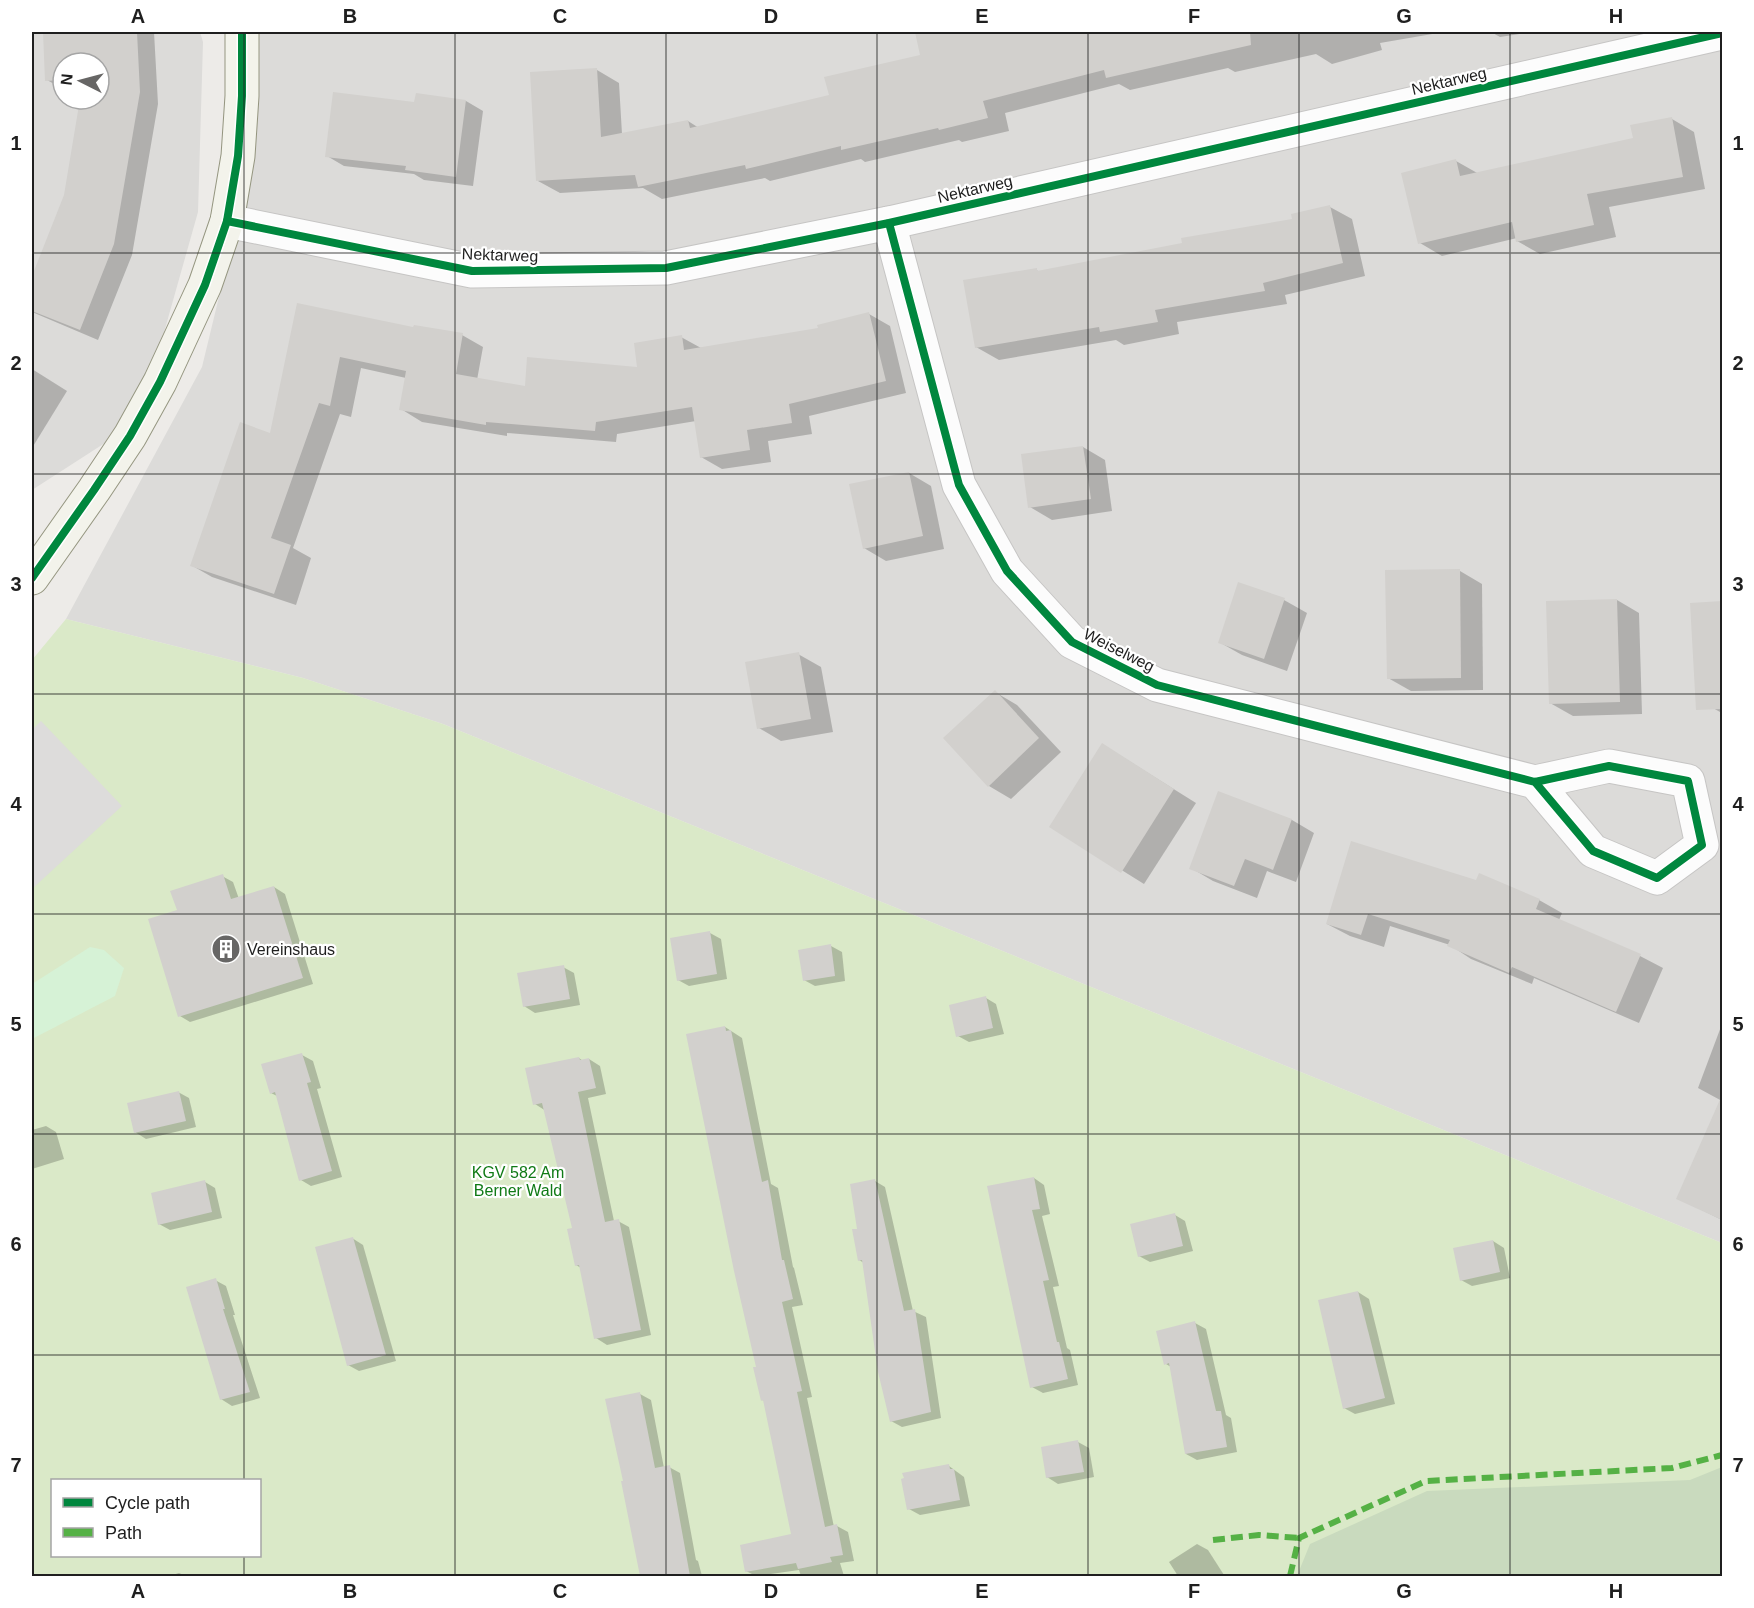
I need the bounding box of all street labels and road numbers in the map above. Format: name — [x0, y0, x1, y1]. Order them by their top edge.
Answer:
street label: Nektarweg — [1410, 64, 1488, 98]
street label: Nektarweg — [936, 172, 1014, 206]
street label: Nektarweg — [461, 245, 539, 265]
street label: Weiselweg — [1081, 625, 1157, 675]

